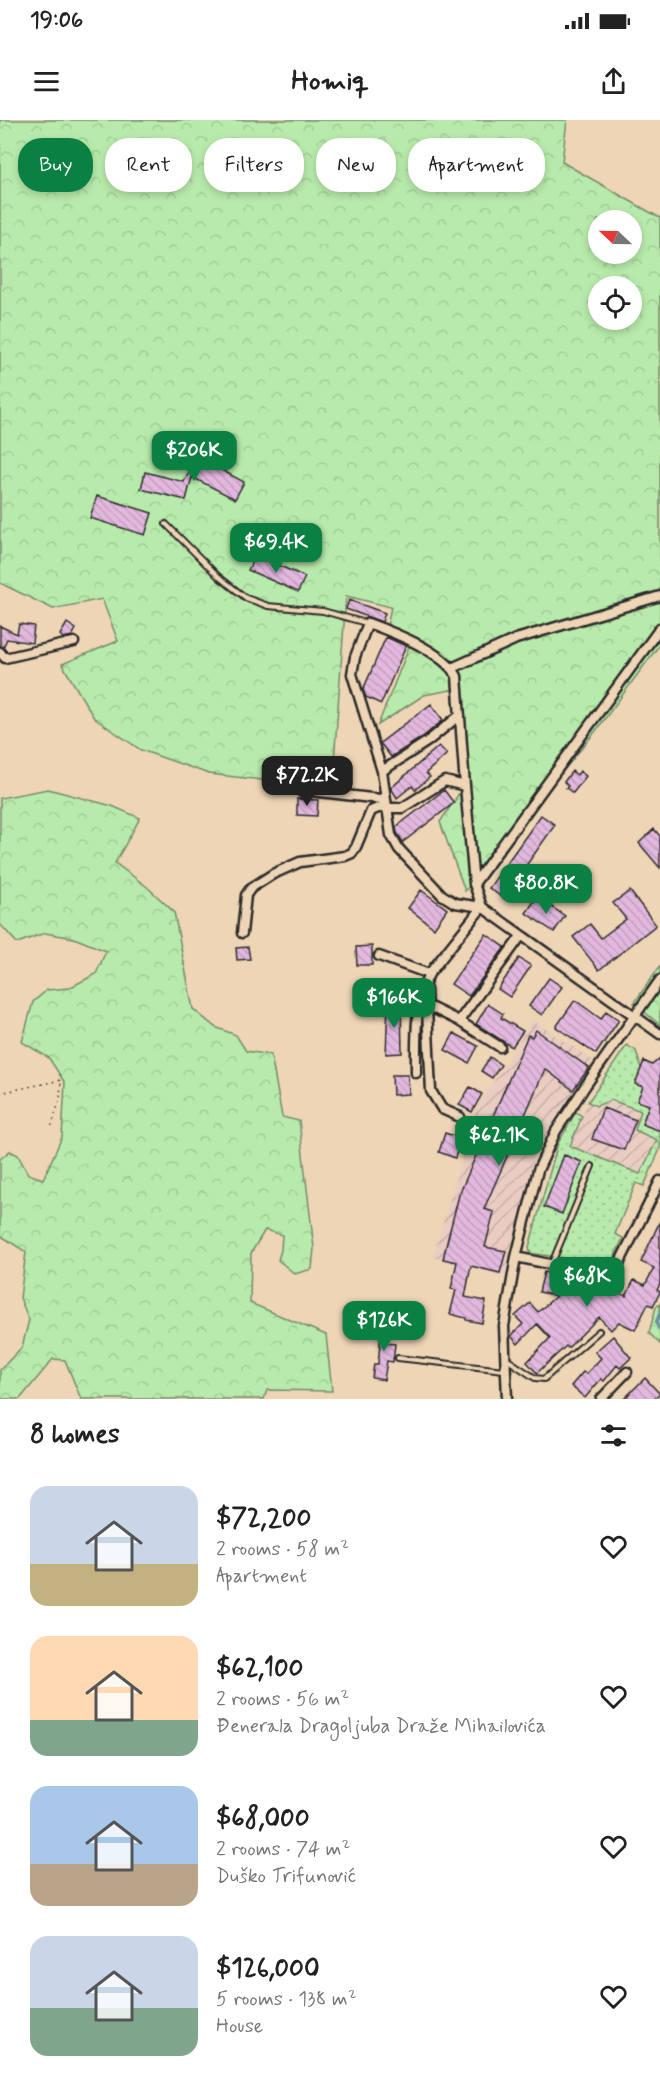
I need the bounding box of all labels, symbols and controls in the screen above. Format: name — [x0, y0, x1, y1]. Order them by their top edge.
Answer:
text: 19:06 — [30, 7, 83, 35]
text: Homiq — [291, 64, 369, 99]
icon: menu — [30, 65, 63, 98]
icon: share — [597, 65, 630, 98]
chip: Buy — [18, 138, 93, 192]
chip: Rent — [105, 138, 192, 192]
chip: Filters — [204, 138, 304, 192]
chip: New — [316, 138, 396, 192]
chip: Apartment — [408, 138, 545, 192]
north arrow — [588, 210, 642, 264]
map controls — [588, 210, 642, 330]
button: locate — [588, 276, 642, 330]
pin: $206K — [152, 431, 236, 482]
text: $206K — [166, 437, 222, 464]
pin: $69.4K — [227, 523, 325, 574]
text: $69.4K — [244, 529, 308, 556]
pin: $72.2K — [258, 756, 356, 807]
text: $72.2K — [276, 762, 338, 789]
pin: $80.8K — [497, 864, 595, 915]
text: $80.8K — [514, 870, 578, 897]
pin: $166K — [352, 978, 436, 1029]
text: $166K — [366, 984, 422, 1011]
pin: $62.1K — [450, 1116, 548, 1167]
text: $62.1K — [469, 1122, 529, 1149]
pin: $68K — [551, 1257, 623, 1308]
text: $68K — [563, 1263, 611, 1290]
pin: $126K — [342, 1301, 426, 1352]
text: $126K — [357, 1307, 411, 1334]
text: 8 homes — [30, 1418, 120, 1452]
icon: filters — [597, 1419, 630, 1452]
text: $72,200 — [216, 1502, 311, 1536]
icon: home — [78, 1510, 150, 1582]
icon: heart — [597, 1530, 630, 1563]
text: 2 rooms · 58 m² — [216, 1536, 349, 1563]
text: Apartment — [216, 1563, 307, 1590]
text: $62,100 — [216, 1652, 304, 1686]
icon: home — [78, 1660, 150, 1732]
icon: heart — [597, 1680, 630, 1713]
text: 2 rooms · 56 m² — [216, 1686, 349, 1713]
text: Đenerala Dragoljuba Draže Mihailovića — [216, 1713, 546, 1740]
text: $68,000 — [216, 1802, 310, 1836]
icon: home — [78, 1810, 150, 1882]
icon: heart — [597, 1830, 630, 1863]
text: 2 rooms · 74 m² — [216, 1836, 350, 1863]
text: Duško Trifunović — [216, 1863, 356, 1890]
text: $126,000 — [216, 1952, 320, 1986]
icon: home — [78, 1960, 150, 2032]
icon: heart — [597, 1980, 630, 2013]
text: 5 rooms · 138 m² — [216, 1986, 357, 2013]
text: House — [216, 2013, 263, 2040]

